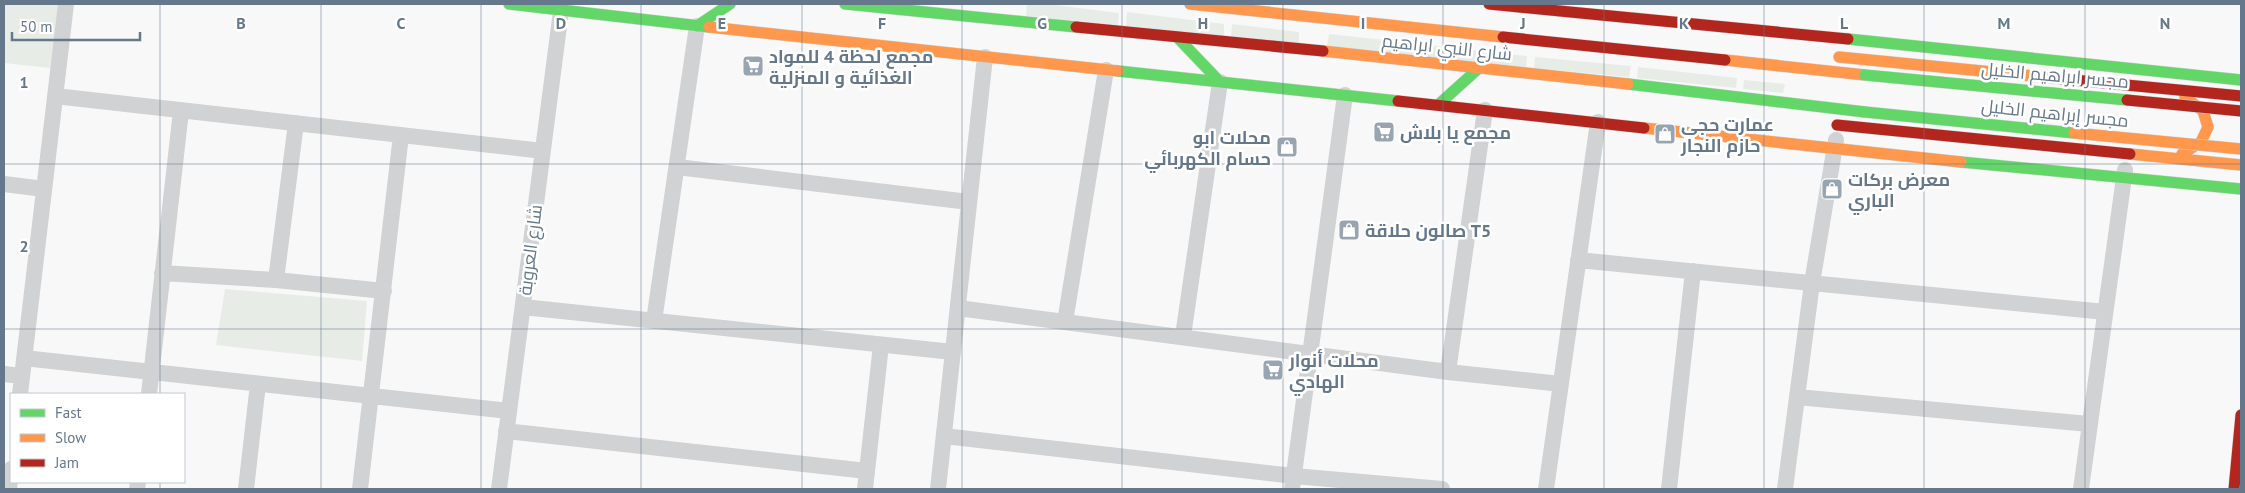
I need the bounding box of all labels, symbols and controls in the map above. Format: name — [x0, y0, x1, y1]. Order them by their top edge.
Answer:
scale bar — [12, 10, 140, 42]
text: B — [236, 13, 246, 33]
text: C — [397, 13, 406, 33]
text: D — [556, 13, 566, 33]
text: E — [718, 13, 726, 33]
text: F — [878, 13, 886, 33]
text: G — [1037, 13, 1047, 33]
text: H — [1198, 13, 1208, 33]
text: I — [1361, 13, 1365, 33]
text: J — [1519, 13, 1526, 33]
text: K — [1679, 13, 1689, 33]
text: L — [1840, 13, 1849, 33]
text: M — [1998, 13, 2010, 33]
text: N — [2160, 13, 2170, 33]
text: 50 m — [20, 17, 53, 36]
street label: شارع النبي ابراهيم — [1380, 29, 1513, 68]
place label: مجمع لحظة 4 للمواد الغذائية و المنزلية — [769, 45, 933, 89]
supermarket icon: مجمع لحظة 4 للمواد الغذائية و المنزلية — [741, 54, 765, 78]
street label: مجسر ابراهيم الخليل — [1980, 57, 2130, 94]
text: 1 — [19, 72, 29, 92]
street label: مجسر إبراهيم الخليل — [1980, 94, 2130, 133]
place label: عمارت حجي حازم النجار — [1680, 113, 1774, 158]
supermarket icon: مجمع يا بلاش — [1372, 120, 1396, 144]
place label: مجمع يا بلاش — [1400, 121, 1511, 145]
shop icon: عمارت حجي حازم النجار — [1653, 122, 1677, 146]
place label: محلات ابو حسام الكهربائي — [1144, 126, 1271, 174]
shop icon: محلات ابو حسام الكهربائي — [1275, 135, 1299, 159]
place label: معرض بركات الباري — [1848, 168, 1950, 215]
shop icon: معرض بركات الباري — [1820, 177, 1844, 201]
street label: شارع العروبة — [513, 203, 548, 297]
shop icon: صالون حلاقة T5 — [1337, 218, 1361, 242]
place label: صالون حلاقة T5 — [1365, 219, 1491, 242]
text: 2 — [19, 236, 29, 256]
place label: محلات أنوار الهادي — [1288, 348, 1379, 396]
supermarket icon: محلات أنوار الهادي — [1261, 358, 1285, 382]
legend — [10, 393, 185, 483]
text: Fast — [55, 403, 82, 422]
text: Slow — [55, 428, 86, 447]
text: Jam — [54, 453, 79, 472]

